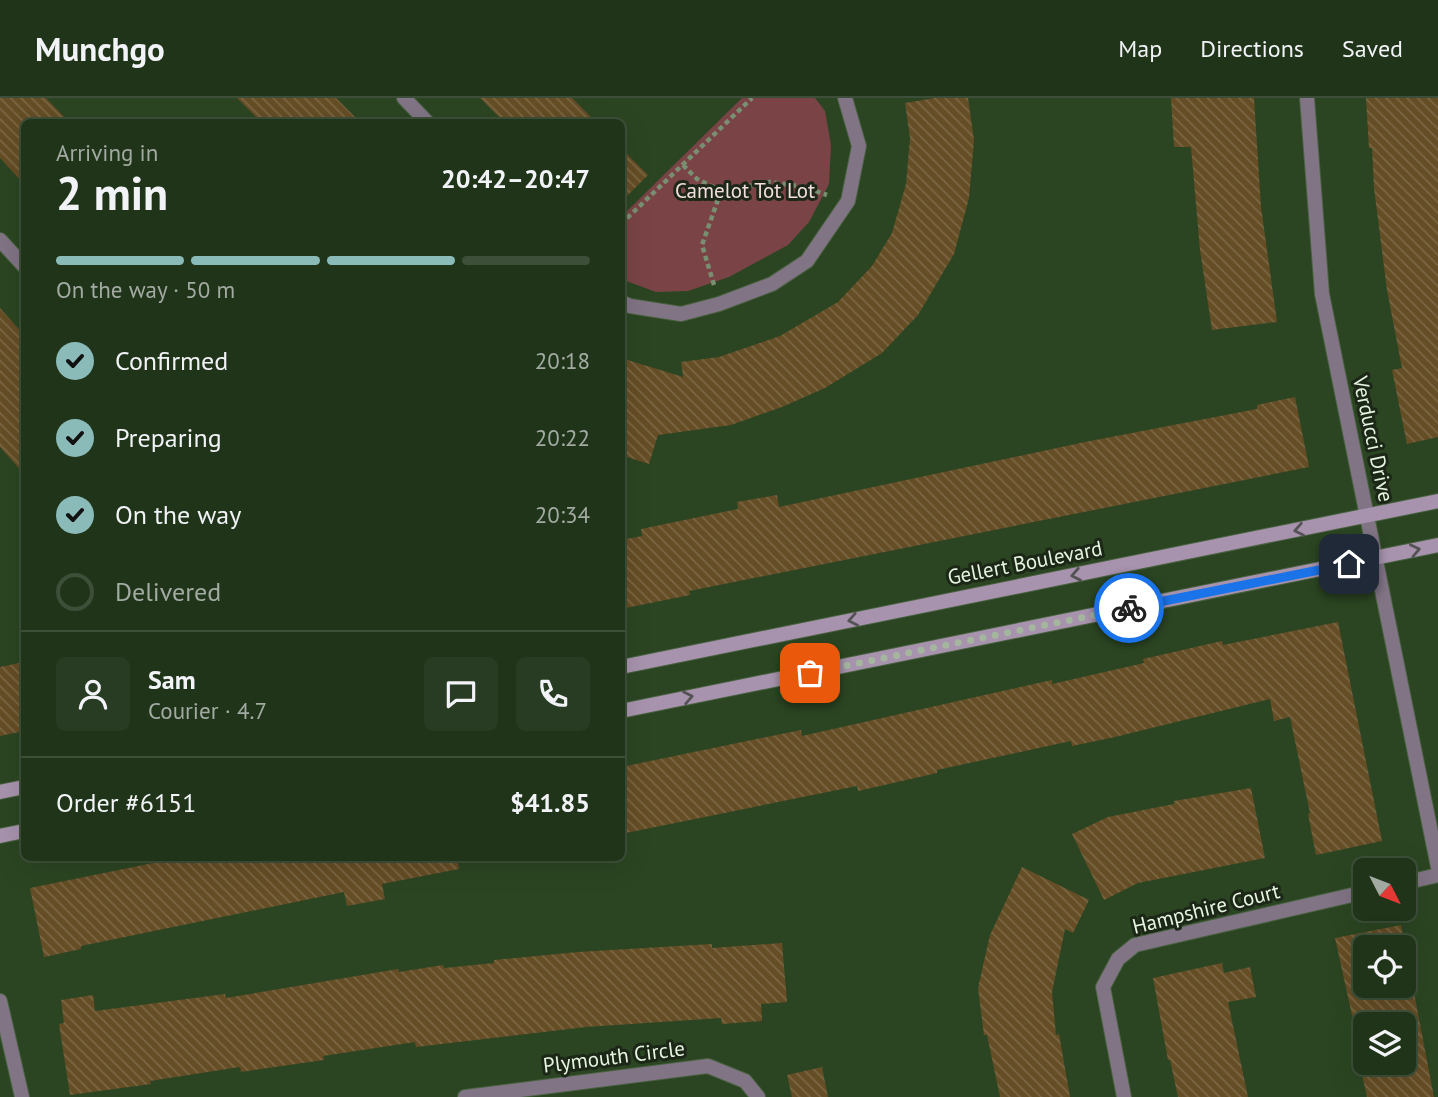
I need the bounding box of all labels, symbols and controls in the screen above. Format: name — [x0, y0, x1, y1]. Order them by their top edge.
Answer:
text: Munchgo — [35, 27, 165, 70]
text: Map — [1118, 33, 1162, 64]
text: Directions — [1200, 33, 1304, 64]
text: Saved — [1342, 33, 1403, 64]
text: Arriving in — [56, 138, 158, 167]
text: 20:42–20:47 — [441, 162, 590, 195]
text: 2 min — [56, 163, 168, 223]
park label: Camelot Tot Lot — [675, 177, 815, 204]
text: On the way · 50 m — [56, 275, 235, 304]
icon: check — [56, 342, 94, 380]
text: Confirmed — [115, 344, 228, 377]
text: 20:18 — [535, 346, 590, 375]
street label: Verducci Drive — [1347, 373, 1400, 504]
icon: check — [56, 419, 94, 457]
text: Preparing — [115, 421, 222, 454]
text: 20:22 — [535, 423, 590, 452]
icon: check — [56, 496, 94, 534]
text: On the way — [115, 498, 241, 531]
text: 20:34 — [535, 500, 590, 529]
one-way arrow — [1293, 521, 1305, 536]
street label: Gellert Boulevard — [945, 534, 1105, 591]
pin — [1319, 534, 1379, 594]
one-way arrow — [1409, 544, 1421, 559]
icon: home — [1330, 545, 1368, 583]
one-way arrow — [1070, 566, 1082, 581]
courier — [1094, 573, 1164, 643]
text: Delivered — [115, 575, 221, 608]
icon: bike — [1110, 589, 1148, 627]
one-way arrow — [847, 611, 859, 626]
pin — [780, 643, 840, 703]
icon: bag — [791, 654, 829, 692]
button: person — [56, 657, 130, 731]
button: chat — [424, 657, 498, 731]
button: phone — [516, 657, 590, 731]
text: Sam — [148, 663, 196, 696]
one-way arrow — [682, 691, 694, 706]
text: Courier · 4.7 — [148, 696, 267, 725]
text: Order #6151 — [56, 786, 196, 819]
text: $41.85 — [510, 786, 590, 819]
north arrow — [1353, 858, 1416, 920]
map controls — [1353, 858, 1416, 1075]
street label: Hampshire Court — [1129, 877, 1282, 940]
button: locate — [1353, 935, 1416, 998]
button: layers — [1353, 1012, 1416, 1075]
street label: Plymouth Circle — [542, 1034, 686, 1079]

